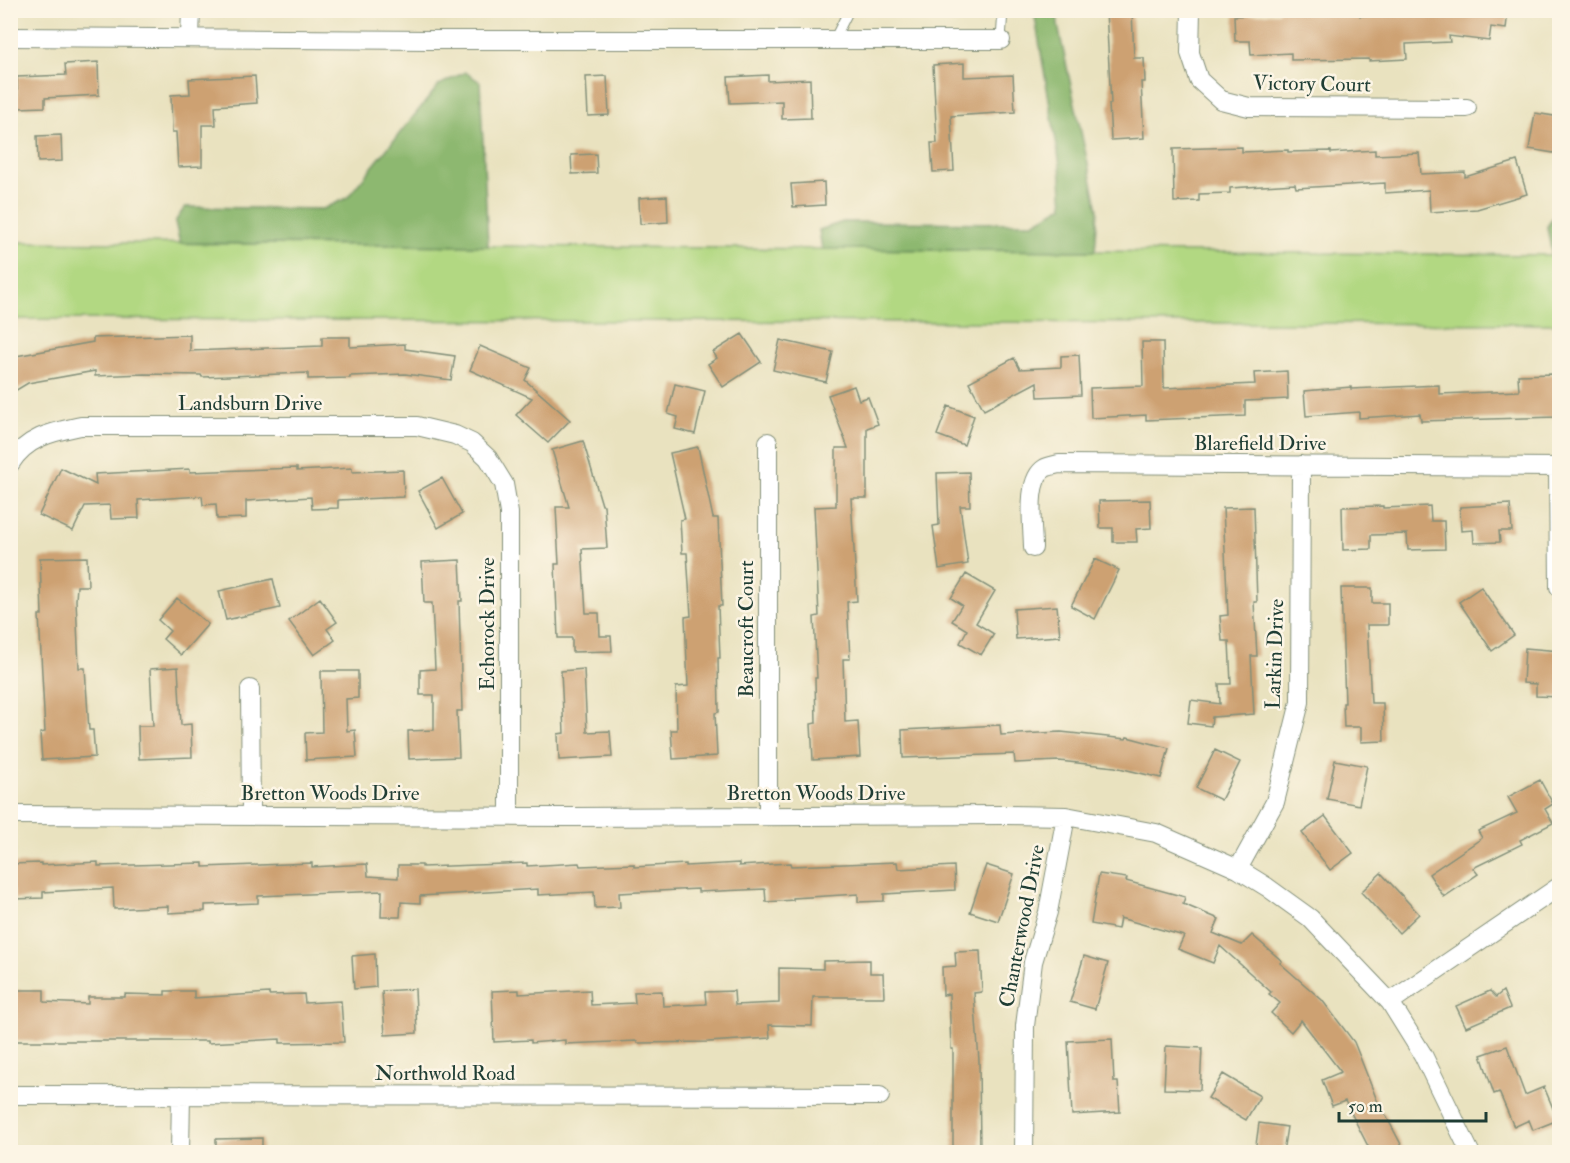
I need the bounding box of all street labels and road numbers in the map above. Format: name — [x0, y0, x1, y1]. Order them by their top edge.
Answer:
street label: Victory Court — [1253, 69, 1371, 99]
street label: Landsburn Drive — [178, 390, 322, 417]
street label: Blarefield Drive — [1194, 430, 1327, 457]
street label: Echorock Drive — [474, 557, 501, 691]
street label: Beaucroft Court — [733, 560, 760, 698]
street label: Larkin Drive — [1260, 598, 1290, 710]
street label: Bretton Woods Drive — [241, 780, 420, 807]
street label: Bretton Woods Drive — [727, 780, 906, 807]
street label: Chanterwood Drive — [993, 842, 1051, 1010]
street label: Northwold Road — [375, 1060, 516, 1087]

